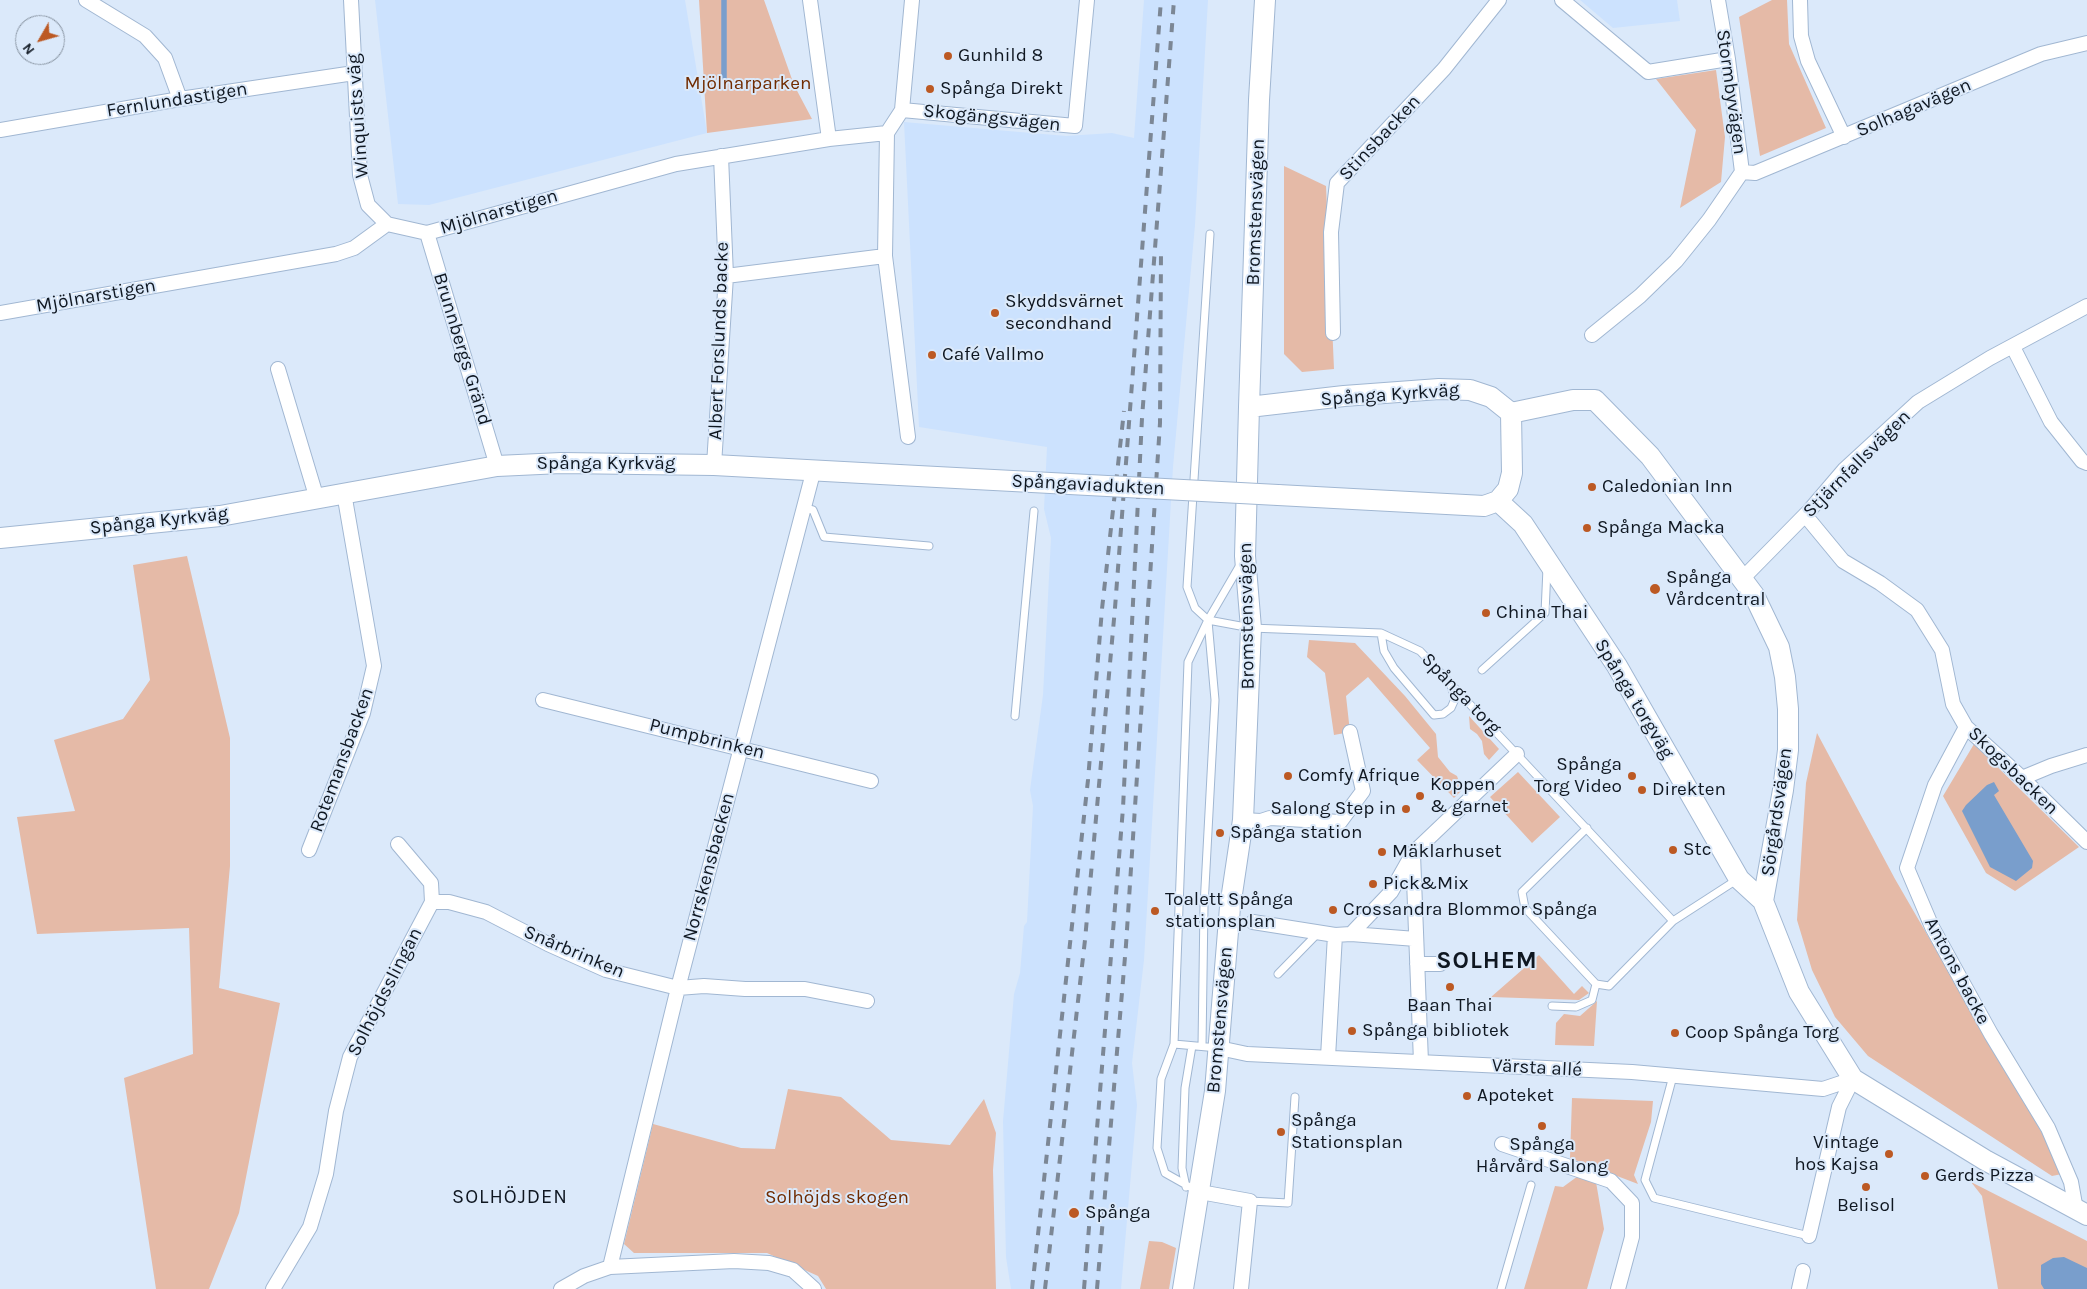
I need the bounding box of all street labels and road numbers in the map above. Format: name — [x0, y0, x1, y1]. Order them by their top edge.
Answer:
street label: Stormbyvägen — [1711, 28, 1751, 156]
street label: Winquists väg — [342, 53, 374, 179]
street label: Solhagavägen — [1853, 74, 1975, 142]
street label: Fernlundastigen — [105, 78, 249, 122]
street label: Stinsbacken — [1334, 90, 1426, 186]
street label: Skogängsvägen — [922, 99, 1062, 137]
street label: Bromstensvägen — [1242, 138, 1270, 286]
street label: Mjölnarstigen — [438, 184, 560, 240]
street label: Albert Forslunds backe — [704, 241, 734, 441]
street label: Brunnbergs Gränd — [428, 270, 496, 428]
street label: Mjölnarstigen — [34, 274, 158, 318]
street label: Spånga Kyrkväg — [1320, 379, 1460, 411]
street label: Stjärnfallsvägen — [1798, 405, 1916, 523]
street label: Spånga Kyrkväg — [537, 453, 675, 475]
street label: Spångaviadukten — [1011, 470, 1165, 500]
street label: Spånga Kyrkväg — [89, 502, 229, 540]
street label: Bromstensvägen — [1234, 542, 1260, 690]
street label: Spånga torgväg — [1589, 635, 1679, 763]
street label: Spånga torg — [1416, 648, 1506, 740]
street label: Rotemansbacken — [305, 685, 379, 835]
street label: Pumpbrinken — [647, 714, 767, 764]
street label: Skogsbacken — [1963, 722, 2063, 820]
street label: Sörgårdsvägen — [1757, 746, 1797, 878]
street label: Norrskensbacken — [678, 790, 740, 944]
street label: Antons backe — [1919, 914, 1995, 1028]
street label: Snårbrinken — [520, 921, 628, 983]
street label: Solhöjdsslingan — [343, 924, 427, 1060]
street label: Bromstensvägen — [1202, 946, 1238, 1094]
street label: Värsta allé — [1491, 1054, 1583, 1082]

